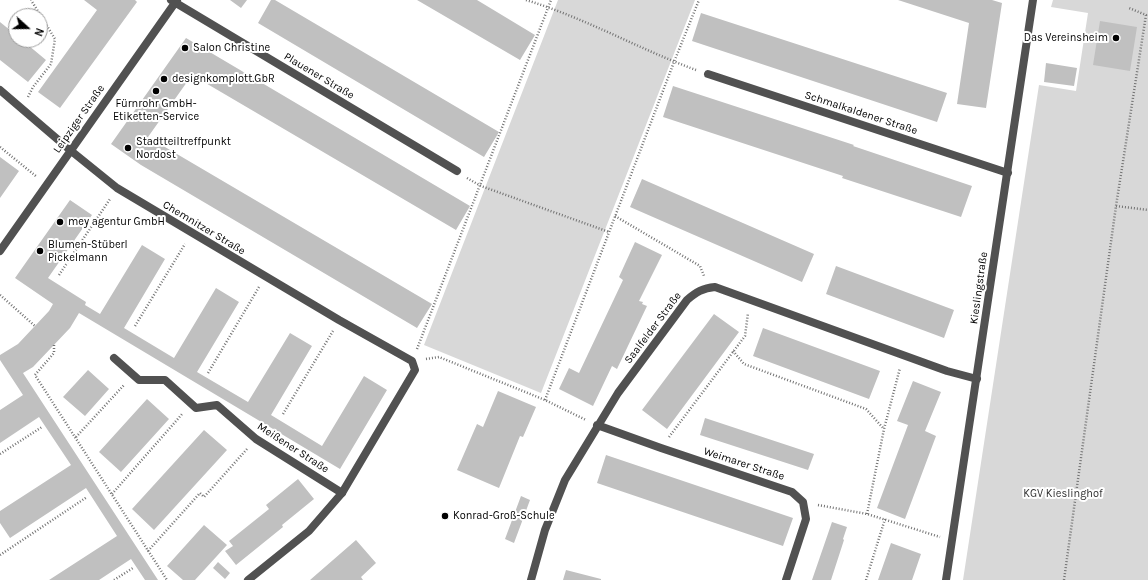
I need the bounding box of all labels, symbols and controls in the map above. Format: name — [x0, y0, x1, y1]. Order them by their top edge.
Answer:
north arrow — [8, 8, 48, 48]
text: N — [31, 26, 46, 38]
place label: Das Vereinsheim — [1024, 31, 1108, 45]
marker: Das Vereinsheim — [1111, 33, 1121, 43]
place label: Salon Christine — [193, 41, 270, 55]
marker: Salon Christine — [180, 43, 190, 53]
street label: Plauener Straße — [281, 50, 357, 102]
place label: designkomplott.GbR — [172, 72, 275, 86]
marker: designkomplott.GbR — [159, 74, 169, 84]
street label: Leipziger Straße — [50, 82, 108, 156]
marker: Fürnrohr GmbH- Etiketten-Service — [151, 86, 161, 96]
street label: Schmalkaldener Straße — [803, 88, 919, 138]
place label: Fürnrohr GmbH- Etiketten-Service — [113, 97, 199, 123]
place label: Stadtteiltreffpunkt Nordost — [136, 135, 231, 161]
marker: Stadtteiltreffpunkt Nordost — [123, 143, 133, 153]
street label: Chemnitzer Straße — [160, 198, 248, 258]
place label: mey agentur GmbH — [68, 215, 165, 229]
marker: mey agentur GmbH — [55, 217, 65, 227]
place label: Blumen-Stüberl Pickelmann — [48, 238, 128, 264]
marker: Blumen-Stüberl Pickelmann — [35, 246, 45, 256]
street label: Kieslingstraße — [967, 251, 991, 325]
street label: Saalfelder Straße — [622, 290, 684, 366]
street label: Meißener Straße — [255, 420, 331, 476]
street label: Weimarer Straße — [702, 445, 786, 483]
park label: KGV Kieslinghof — [1023, 487, 1103, 501]
place label: Konrad-Groß-Schule — [453, 509, 555, 523]
marker: Konrad-Groß-Schule — [440, 511, 450, 521]

